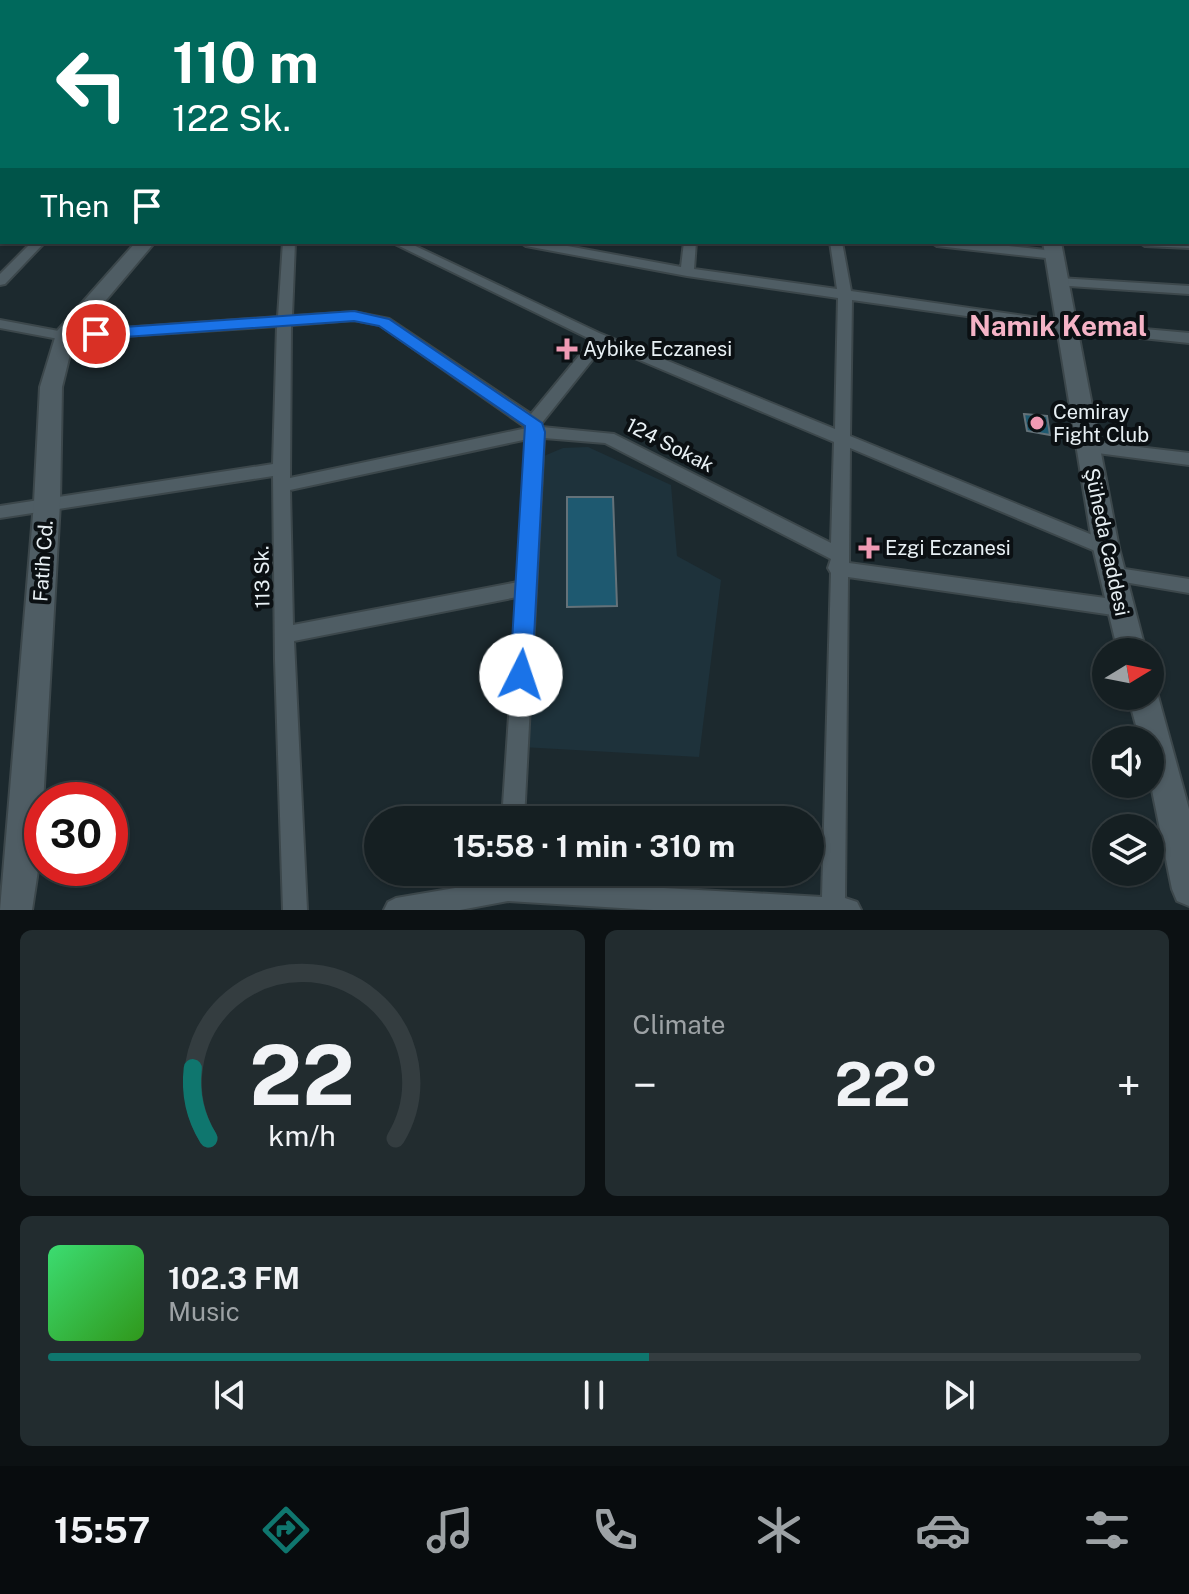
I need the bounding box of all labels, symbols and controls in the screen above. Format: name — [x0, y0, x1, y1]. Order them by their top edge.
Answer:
text: 110 m — [172, 30, 319, 96]
icon: left — [40, 32, 144, 136]
text: 122 Sk. — [172, 97, 291, 139]
icon: arrive — [125, 184, 169, 228]
text: Then — [40, 188, 109, 224]
pin — [62, 300, 130, 368]
district label: Namık Kemal — [969, 309, 1147, 342]
icon: arrive — [74, 312, 118, 356]
place label: Aybike Eczanesi — [583, 337, 732, 361]
marker: Aybike Eczanesi — [558, 340, 576, 358]
place label: Cemiray Fight Club — [1053, 400, 1149, 447]
street label: 124 Sokak — [622, 413, 718, 477]
marker: Cemiray Fight Club — [1028, 414, 1046, 432]
street label: Şüheda Caddesi — [1080, 466, 1134, 618]
street label: Fatih Cd. — [28, 519, 58, 603]
place label: Ezgi Eczanesi — [885, 536, 1011, 560]
marker: Ezgi Eczanesi — [860, 539, 878, 557]
street label: 113 Sk. — [249, 545, 275, 609]
position arrow — [479, 633, 563, 717]
north arrow — [1092, 638, 1164, 710]
map controls — [1092, 638, 1164, 886]
button: sound — [1092, 726, 1164, 798]
speed limit sign: 30 — [24, 782, 128, 886]
button: layers — [1092, 814, 1164, 886]
text: 15:58 · 1 min · 310 m — [453, 828, 735, 864]
text: Climate — [633, 1009, 726, 1040]
text: 22 — [249, 1026, 355, 1124]
text: 22° — [834, 1049, 939, 1120]
text: − — [633, 1059, 657, 1111]
text: + — [1117, 1059, 1141, 1111]
text: km/h — [269, 1119, 336, 1152]
text: 102.3 FM — [168, 1260, 300, 1296]
text: Music — [168, 1296, 240, 1327]
icon: previous — [208, 1373, 252, 1417]
icon: pause — [572, 1373, 616, 1417]
icon: next — [937, 1373, 981, 1417]
icon: directions — [258, 1502, 314, 1558]
icon: music — [422, 1502, 478, 1558]
icon: phone — [587, 1502, 643, 1558]
icon: climate — [751, 1502, 807, 1558]
icon: car — [915, 1502, 971, 1558]
icon: filters — [1079, 1502, 1135, 1558]
text: 15:57 — [54, 1509, 150, 1551]

